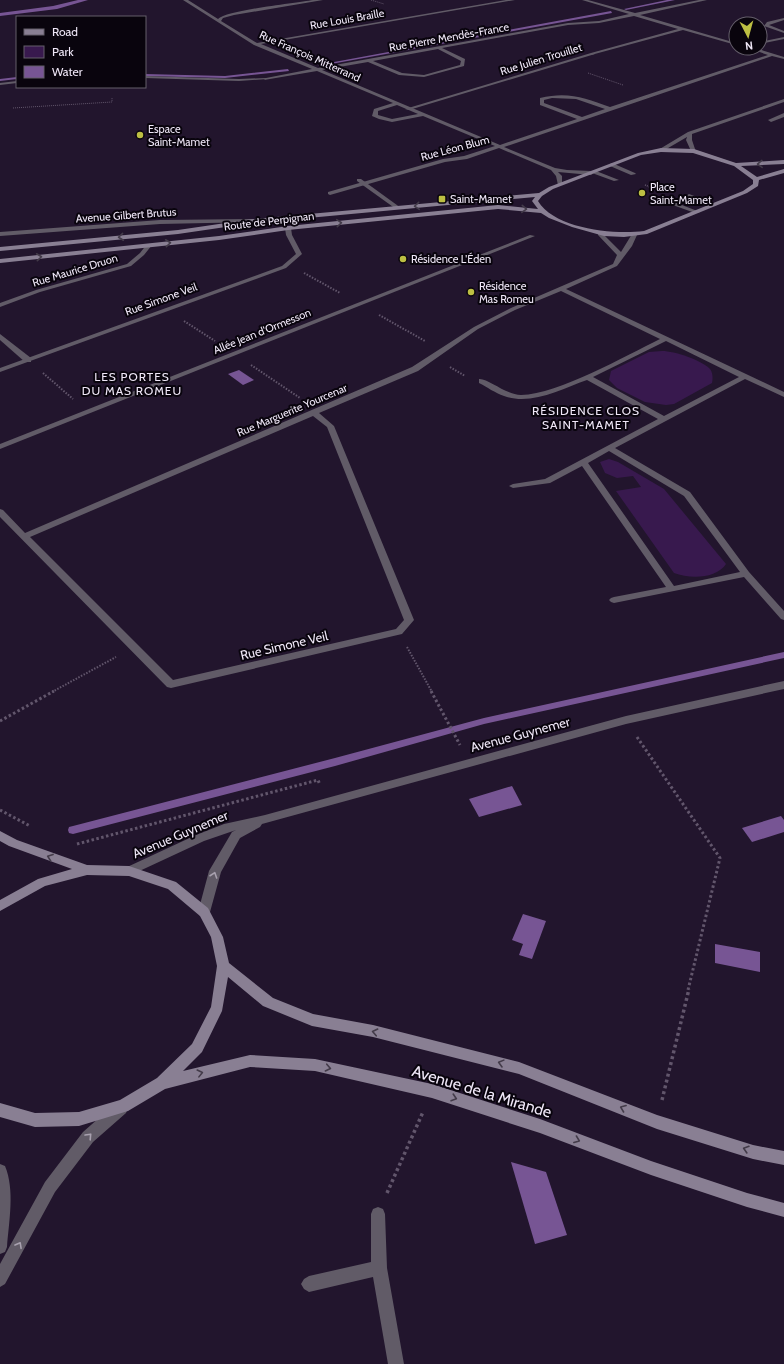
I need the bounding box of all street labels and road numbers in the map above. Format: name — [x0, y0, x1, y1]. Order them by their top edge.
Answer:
street label: Rue Louis Braille — [309, 6, 386, 32]
street label: Rue Pierre Mendès-France — [388, 19, 510, 54]
street label: Rue François Mitterrand — [257, 27, 363, 85]
street label: Rue Julien Trouillet — [498, 40, 584, 78]
street label: Rue Léon Blum — [419, 132, 491, 164]
street label: Avenue Gilbert Brutus — [75, 204, 177, 225]
street label: Route de Perpignan — [223, 209, 315, 233]
street label: Rue Maurice Druon — [31, 250, 119, 290]
street label: Rue Simone Veil — [123, 279, 199, 319]
street label: Allée Jean d'Ormesson — [211, 305, 313, 357]
street label: Rue Marguerite Yourcenar — [235, 380, 350, 440]
street label: Rue Simone Veil — [239, 627, 329, 663]
street label: Avenue Guynemer — [469, 713, 572, 755]
street label: Avenue Guynemer — [130, 806, 231, 861]
street label: Avenue de la Mirande — [410, 1061, 554, 1122]

